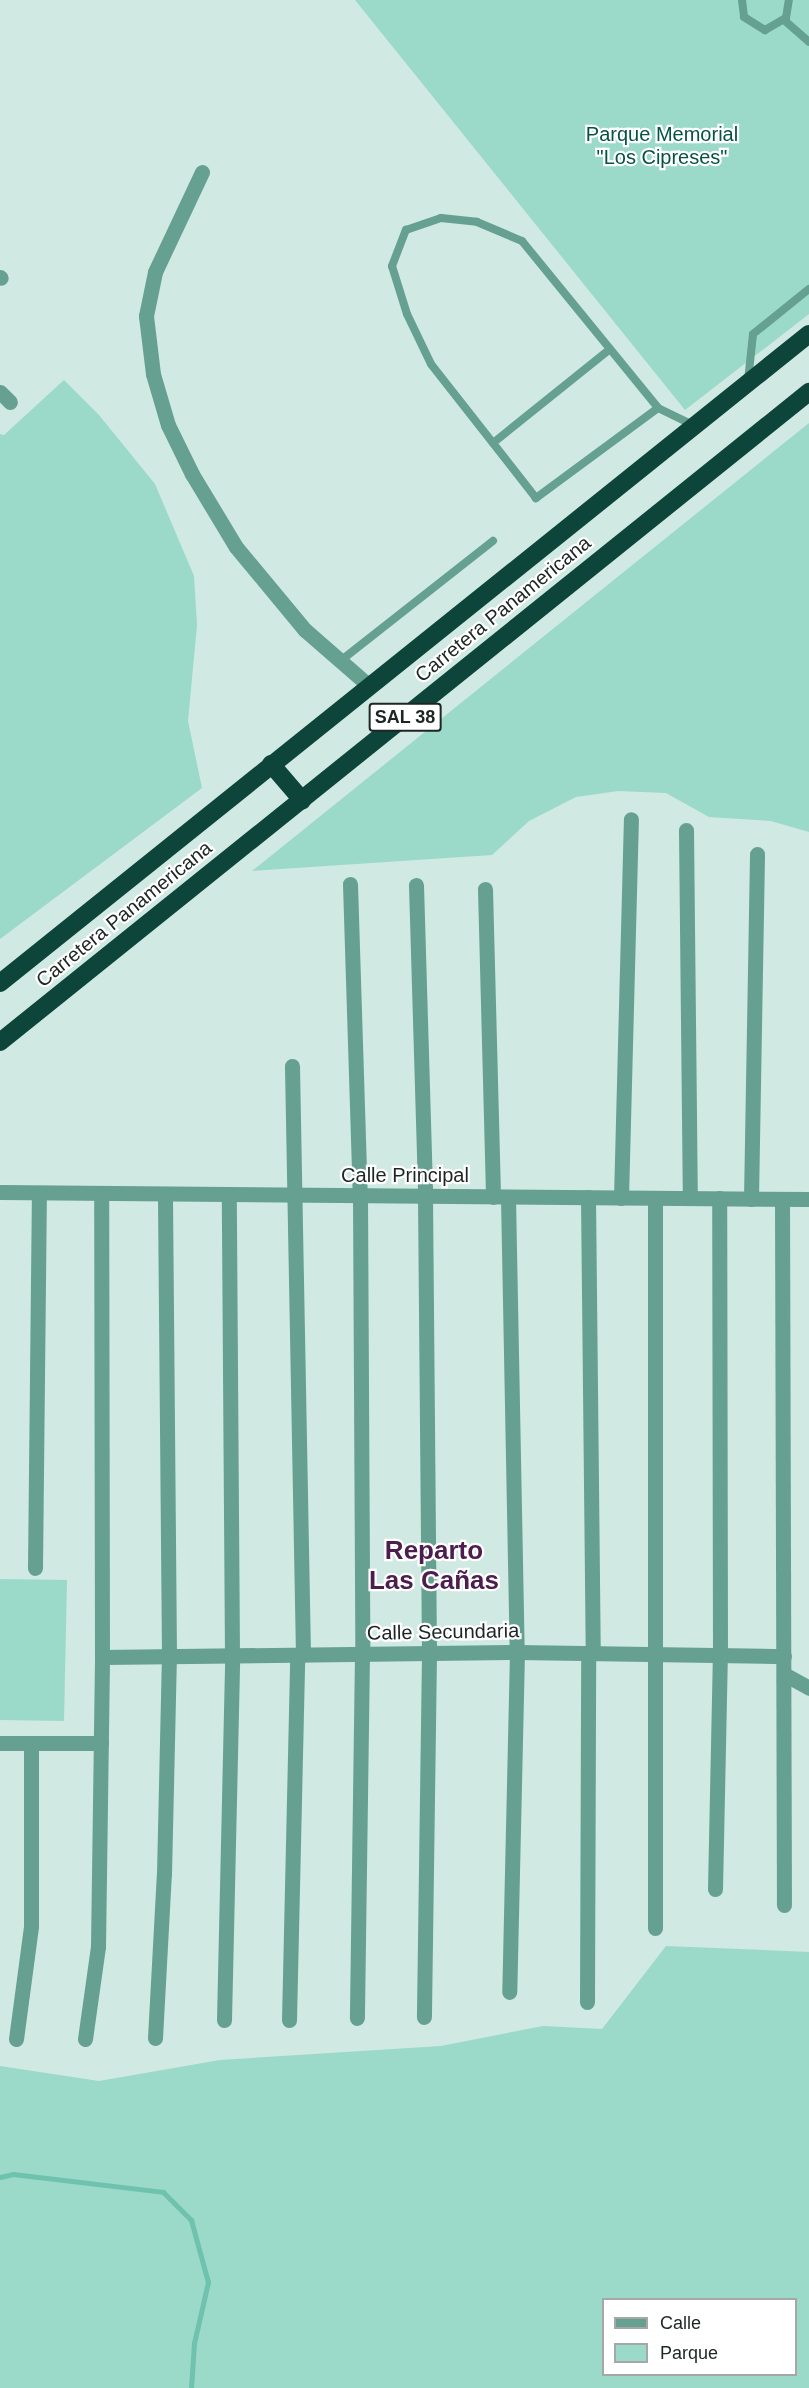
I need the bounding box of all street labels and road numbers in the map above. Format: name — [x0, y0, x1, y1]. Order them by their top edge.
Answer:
street label: Carretera Panamericana — [410, 531, 596, 687]
road number: SAL 38 — [368, 702, 442, 732]
street label: Carretera Panamericana — [31, 836, 217, 992]
street label: Calle Principal — [341, 1163, 469, 1187]
street label: Calle Secundaria — [367, 1619, 519, 1645]

